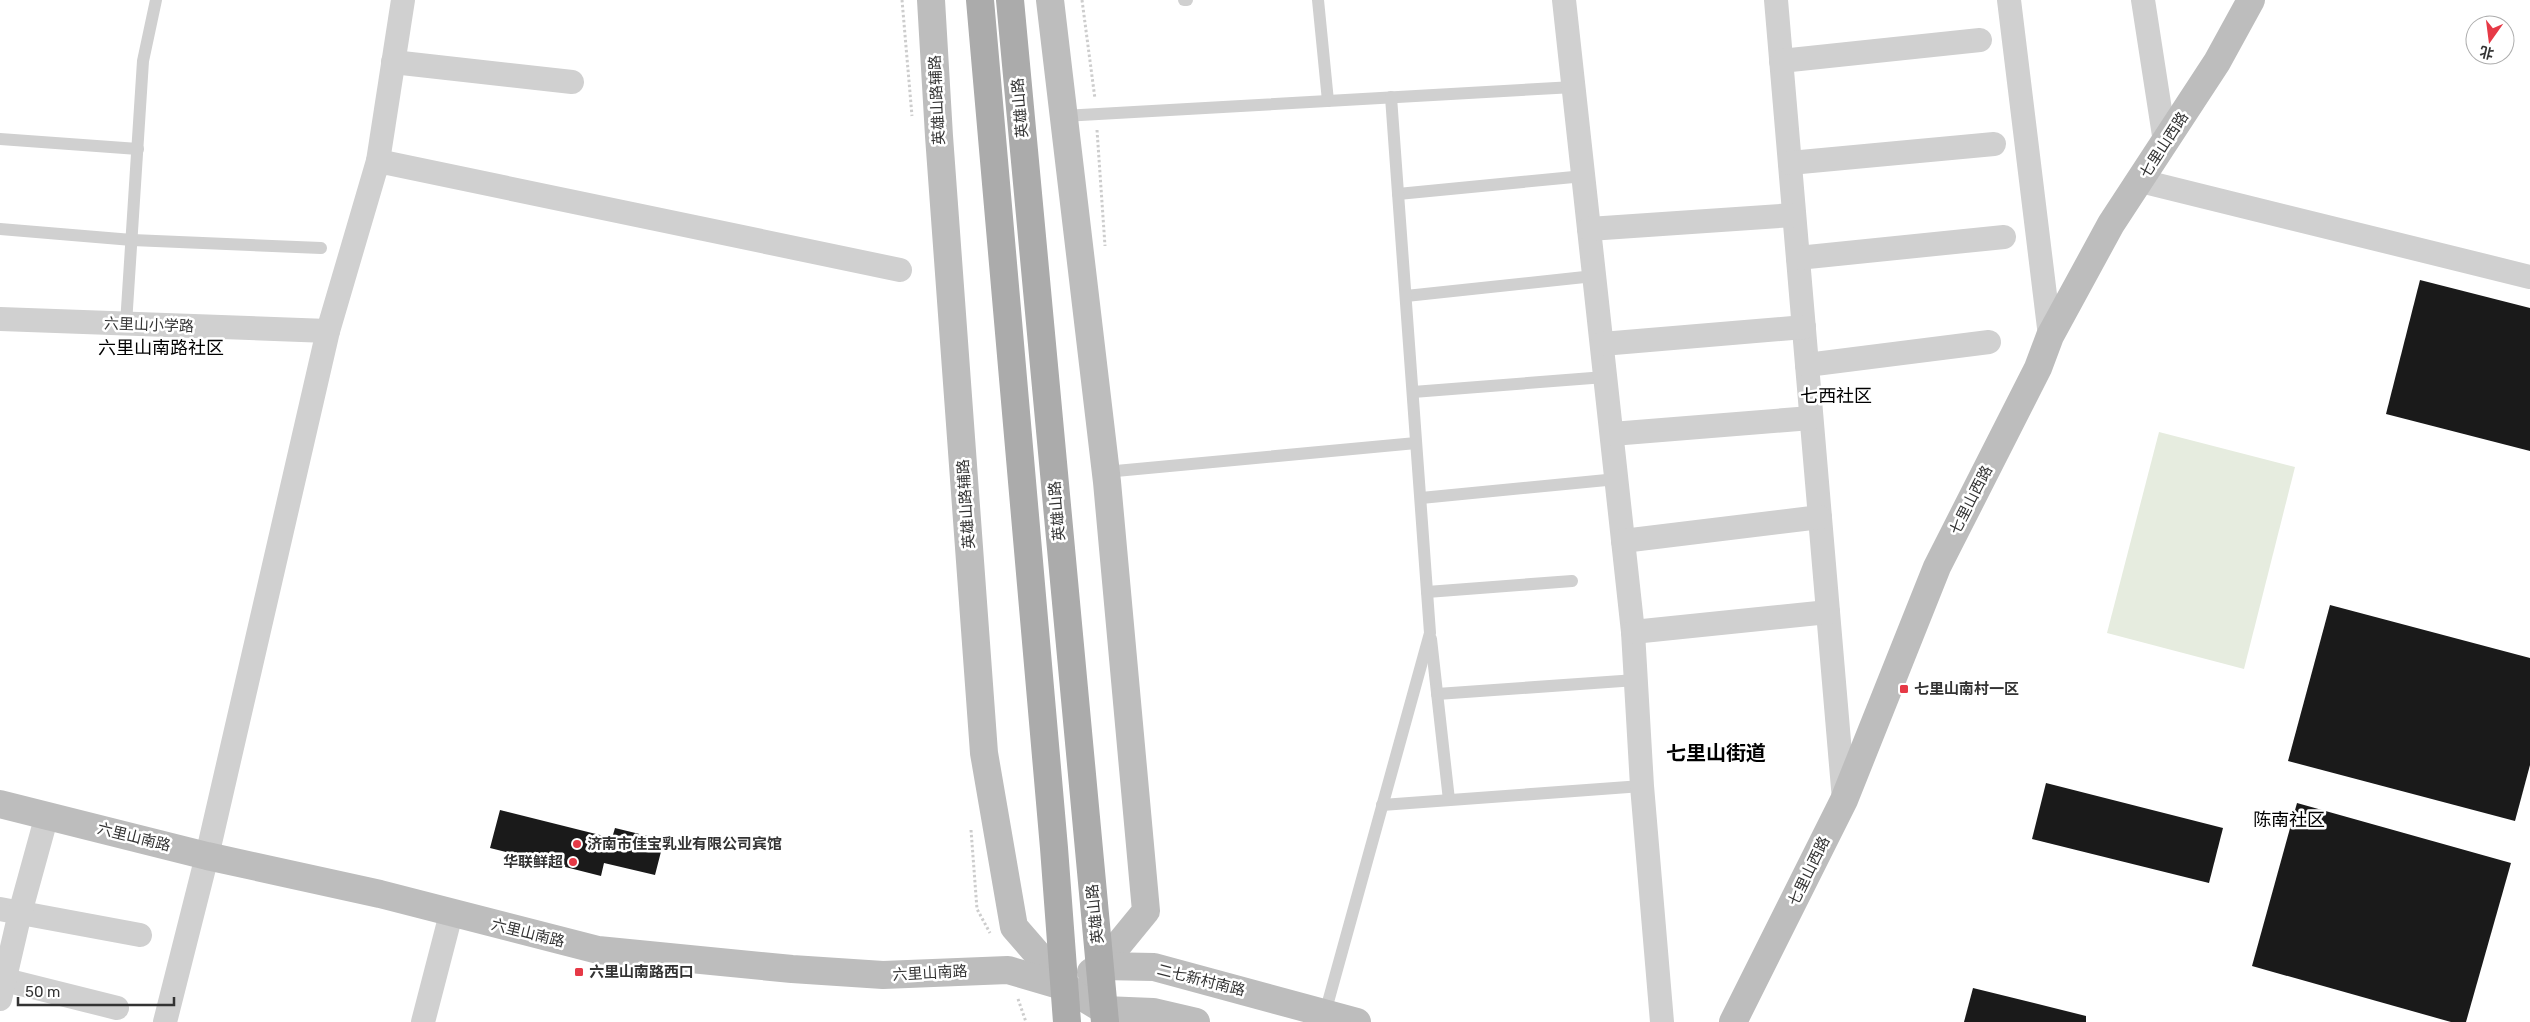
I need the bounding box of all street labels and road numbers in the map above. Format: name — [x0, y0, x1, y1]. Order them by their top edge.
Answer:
street label: 英雄山路辅路 — [926, 55, 948, 145]
street label: 英雄山路 — [1008, 77, 1032, 139]
street label: 七里山西路 — [2136, 109, 2192, 181]
street label: 六里山小学路 — [104, 314, 194, 336]
street label: 英雄山路辅路 — [954, 458, 978, 550]
street label: 七里山西路 — [1946, 462, 1996, 538]
street label: 英雄山路 — [1045, 480, 1069, 542]
street label: 六里山南路 — [95, 819, 173, 855]
street label: 七里山西路 — [1784, 833, 1834, 909]
street label: 英雄山路 — [1083, 883, 1107, 945]
street label: 六里山南路 — [489, 915, 567, 951]
street label: 二七新村南路 — [1155, 960, 1247, 1000]
street label: 六里山南路 — [892, 962, 968, 984]

